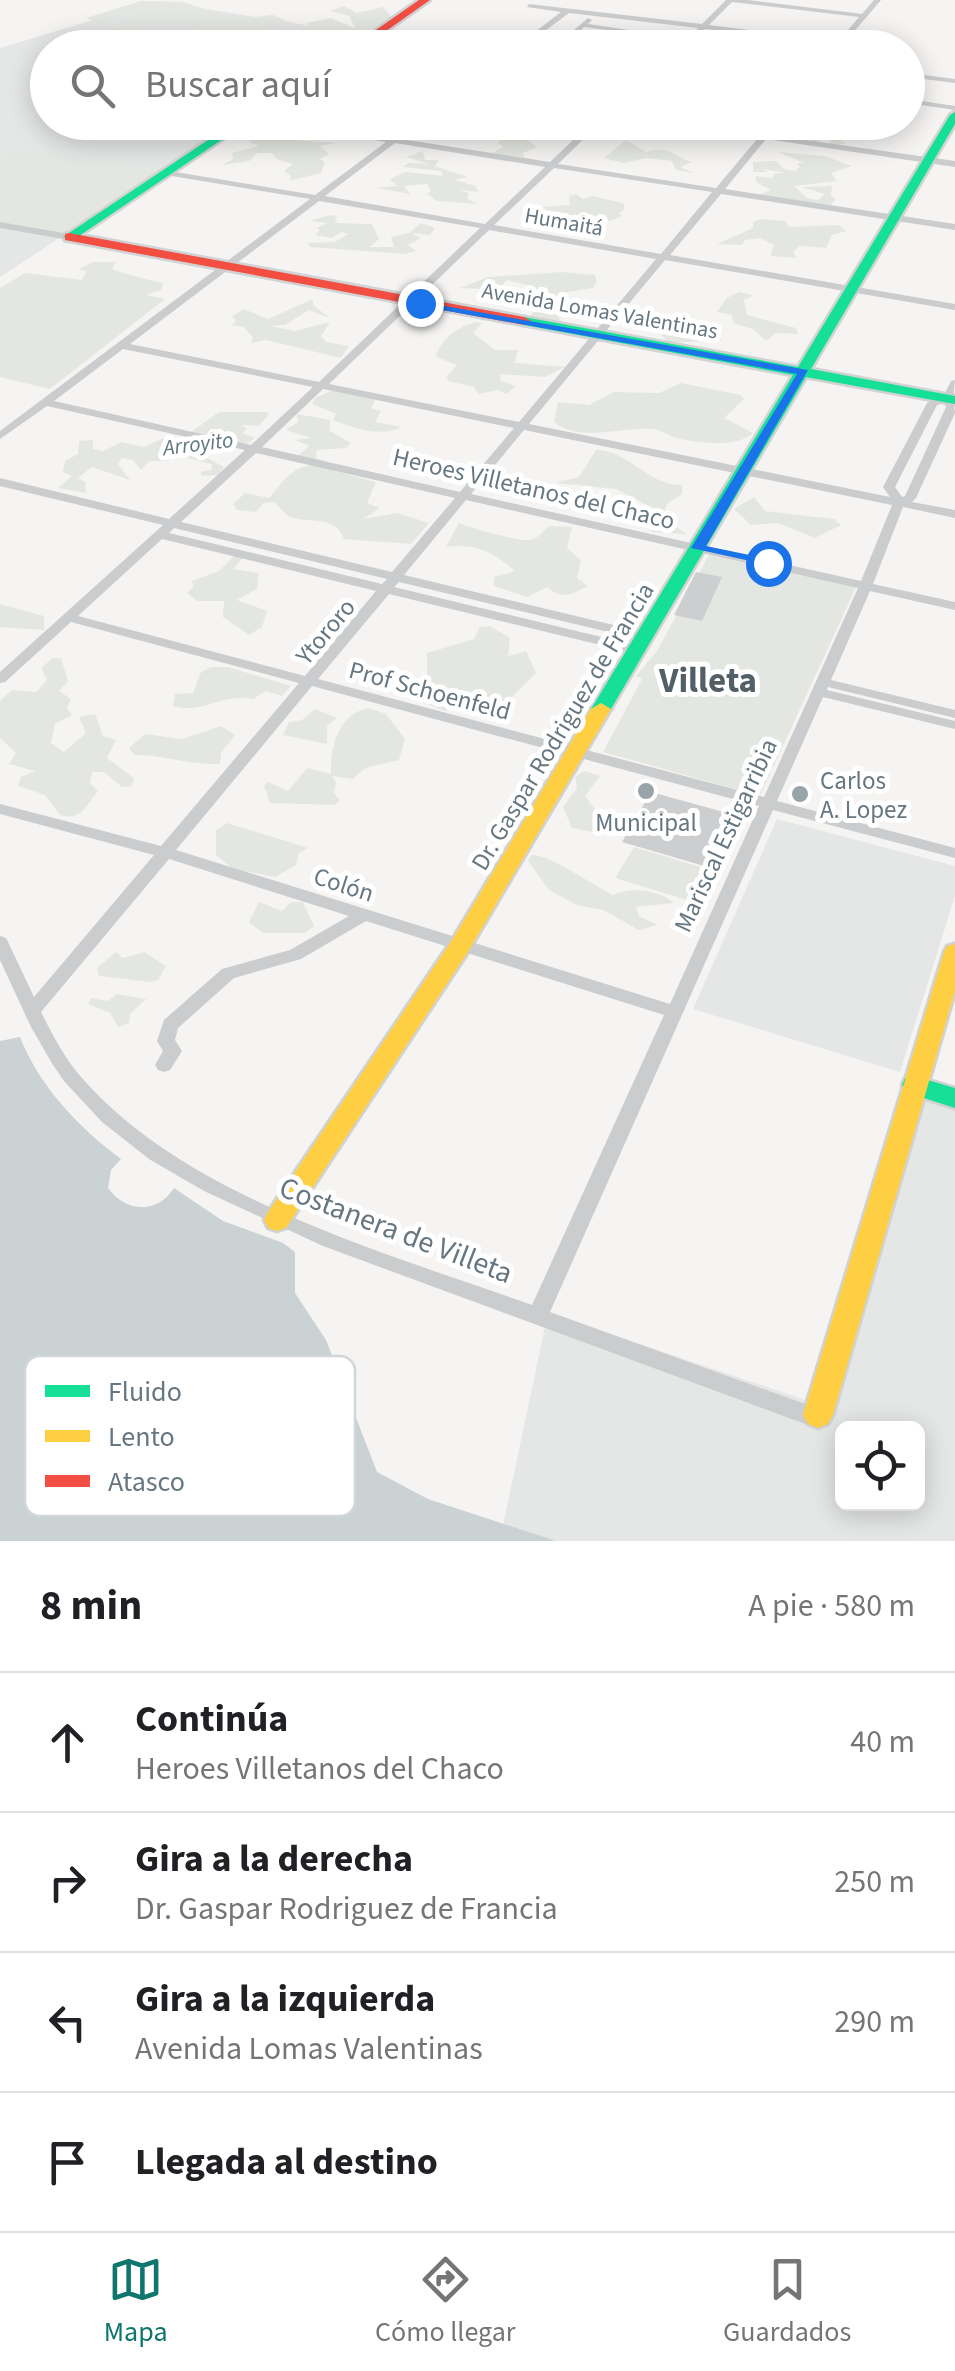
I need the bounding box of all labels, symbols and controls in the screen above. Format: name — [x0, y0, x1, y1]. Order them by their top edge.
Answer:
search box — [30, 30, 925, 140]
icon: search — [65, 58, 120, 113]
text: Buscar aquí — [145, 58, 331, 112]
street label: Humaitá — [522, 199, 606, 245]
street label: Avenida Lomas Valentinas — [479, 274, 720, 347]
route end — [398, 281, 444, 327]
water label: Arroyito — [159, 424, 235, 464]
street label: Heroes Villetanos del Chaco — [389, 439, 678, 539]
route start — [746, 541, 792, 587]
street label: Dr. Gaspar Rodriguez de Francia — [462, 576, 663, 877]
street label: Ytororo — [287, 591, 364, 673]
street label: Prof Schoenfeld — [345, 652, 515, 730]
district label: Villeta — [658, 656, 757, 706]
street label: Mariscal Estigarribia — [665, 733, 787, 938]
place label: Carlos A. Lopez — [820, 763, 907, 828]
marker: Municipal — [635, 780, 657, 802]
marker: Carlos A. Lopez — [789, 783, 811, 805]
place label: Municipal — [595, 805, 697, 841]
street label: Colón — [309, 858, 378, 912]
street label: Costanera de Villeta — [273, 1166, 519, 1295]
legend — [25, 1356, 355, 1516]
text: Fluido — [108, 1372, 182, 1412]
text: Lento — [108, 1417, 175, 1457]
map controls — [835, 1421, 925, 1511]
button: locate — [835, 1421, 925, 1511]
text: Atasco — [108, 1462, 185, 1502]
text: 8 min — [40, 1576, 142, 1636]
text: A pie · 580 m — [748, 1583, 915, 1629]
text: Continúa — [135, 1692, 288, 1746]
icon: ahead — [40, 1715, 95, 1770]
text: 40 m — [850, 1719, 915, 1765]
text: Heroes Villetanos del Chaco — [135, 1746, 504, 1792]
text: Gira a la derecha — [135, 1832, 413, 1886]
icon: right — [40, 1855, 95, 1910]
text: 250 m — [834, 1859, 915, 1905]
text: Dr. Gaspar Rodriguez de Francia — [135, 1886, 558, 1932]
text: Gira a la izquierda — [135, 1972, 435, 2026]
icon: left — [40, 1995, 95, 2050]
text: 290 m — [834, 1999, 915, 2045]
text: Avenida Lomas Valentinas — [135, 2026, 483, 2072]
icon: arrive — [40, 2135, 95, 2190]
text: Llegada al destino — [135, 2135, 438, 2189]
tab: Mapa — [104, 2252, 168, 2352]
tab: Cómo llegar — [375, 2252, 516, 2352]
tab: Guardados — [723, 2252, 851, 2352]

